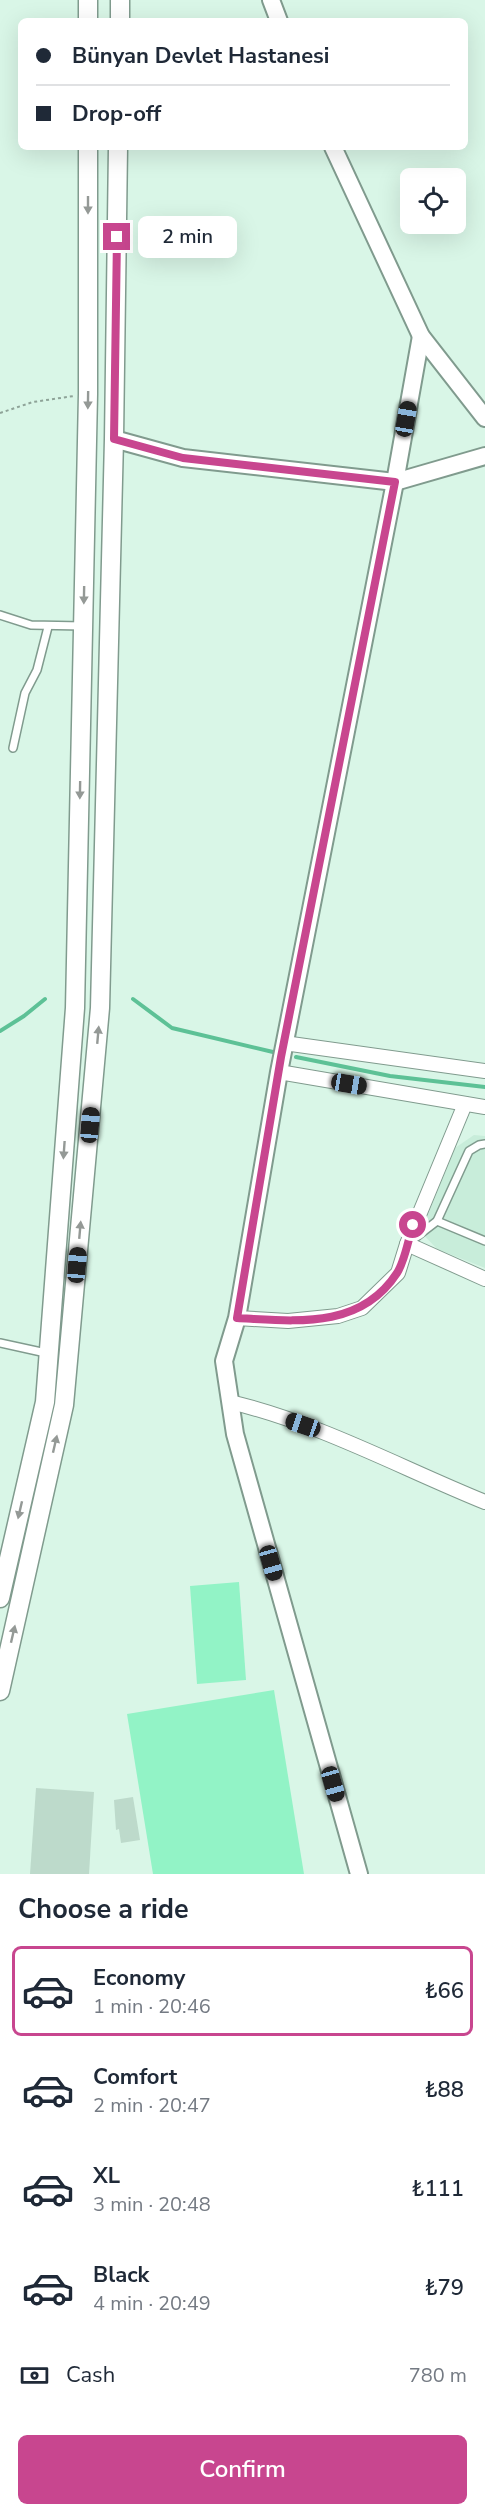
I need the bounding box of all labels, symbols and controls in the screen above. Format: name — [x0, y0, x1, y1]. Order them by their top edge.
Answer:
text: Bünyan Devlet Hastanesi — [72, 41, 329, 71]
text: Drop-off — [72, 99, 161, 129]
map controls — [400, 168, 466, 234]
button: locate — [400, 168, 466, 234]
one-way arrow — [83, 196, 93, 215]
callout: 2 min — [138, 216, 237, 258]
route end — [103, 223, 130, 250]
text: 2 min — [162, 223, 213, 250]
one-way arrow — [83, 391, 93, 410]
car — [394, 400, 418, 438]
one-way arrow — [79, 586, 89, 605]
one-way arrow — [75, 781, 85, 800]
one-way arrow — [93, 1026, 103, 1045]
car — [330, 1072, 368, 1096]
car — [79, 1106, 101, 1144]
one-way arrow — [60, 1141, 69, 1160]
route start — [399, 1211, 426, 1238]
one-way arrow — [75, 1220, 85, 1239]
car — [66, 1246, 88, 1284]
car — [283, 1411, 323, 1439]
one-way arrow — [51, 1434, 60, 1453]
one-way arrow — [15, 1500, 24, 1519]
car — [257, 1543, 285, 1583]
one-way arrow — [8, 1625, 18, 1644]
car — [319, 1764, 347, 1804]
text: Choose a ride — [18, 1891, 189, 1928]
text: Economy — [93, 1963, 185, 1993]
icon: car — [21, 1964, 75, 2018]
text: ₺66 — [424, 1976, 464, 2006]
text: 1 min · 20:46 — [93, 1993, 211, 2020]
text: Comfort — [93, 2062, 177, 2092]
icon: car — [21, 2063, 75, 2117]
text: ₺88 — [424, 2075, 464, 2105]
text: 2 min · 20:47 — [93, 2092, 211, 2119]
text: XL — [93, 2161, 120, 2191]
icon: car — [21, 2162, 75, 2216]
text: ₺111 — [411, 2174, 464, 2204]
text: 3 min · 20:48 — [93, 2191, 211, 2218]
text: Black — [93, 2260, 149, 2290]
icon: car — [21, 2261, 75, 2315]
text: ₺79 — [424, 2273, 464, 2303]
text: 4 min · 20:49 — [93, 2290, 211, 2317]
icon: cash — [18, 2359, 51, 2392]
text: Cash — [66, 2360, 115, 2390]
text: 780 m — [409, 2362, 467, 2389]
button: Confirm — [18, 2435, 467, 2504]

